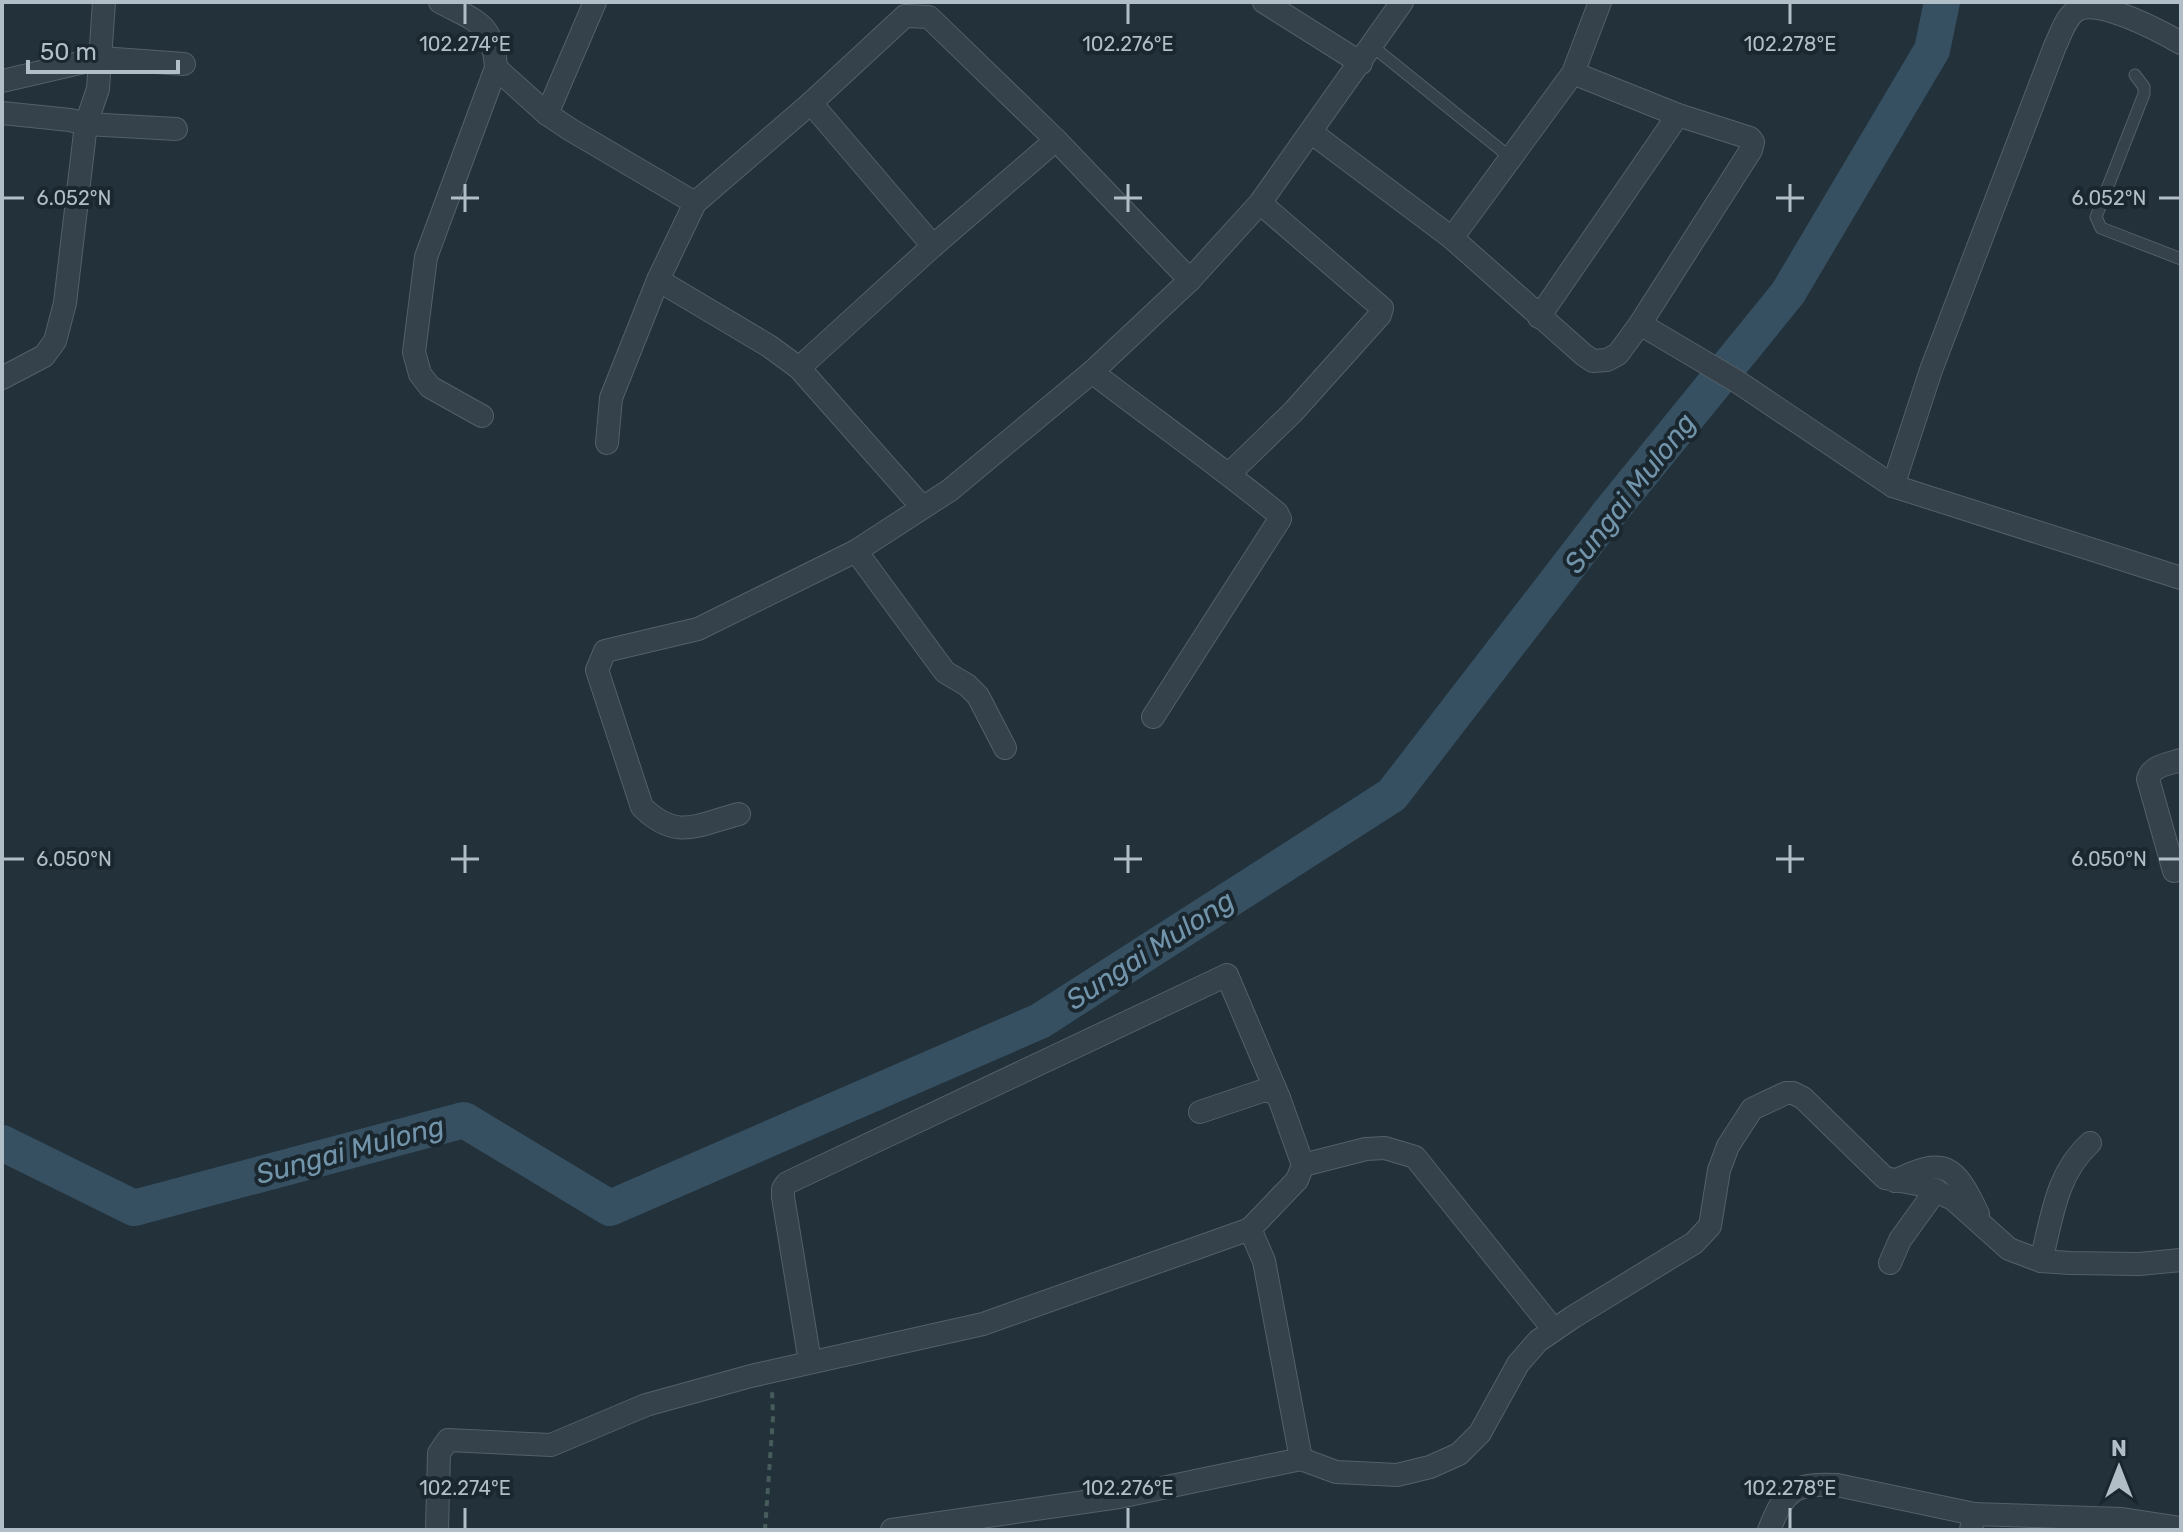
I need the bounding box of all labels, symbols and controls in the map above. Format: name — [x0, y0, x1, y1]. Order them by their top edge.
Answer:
scale bar — [28, 24, 178, 74]
text: 102.274°E — [419, 32, 511, 56]
text: 102.276°E — [1082, 32, 1174, 56]
text: 102.278°E — [1744, 32, 1836, 56]
text: 50 m — [40, 38, 97, 66]
text: 6.052°N — [37, 186, 111, 210]
text: 6.052°N — [2072, 186, 2146, 210]
water label: Sungai Mulong — [1557, 407, 1703, 579]
text: 6.050°N — [36, 847, 112, 871]
text: 6.050°N — [2071, 847, 2147, 871]
water label: Sungai Mulong — [1060, 883, 1240, 1017]
water label: Sungai Mulong — [252, 1109, 448, 1191]
north arrow — [2079, 1428, 2159, 1508]
text: N — [2111, 1435, 2127, 1462]
text: 102.274°E — [419, 1476, 511, 1500]
text: 102.276°E — [1082, 1476, 1174, 1500]
text: 102.278°E — [1744, 1476, 1836, 1500]

